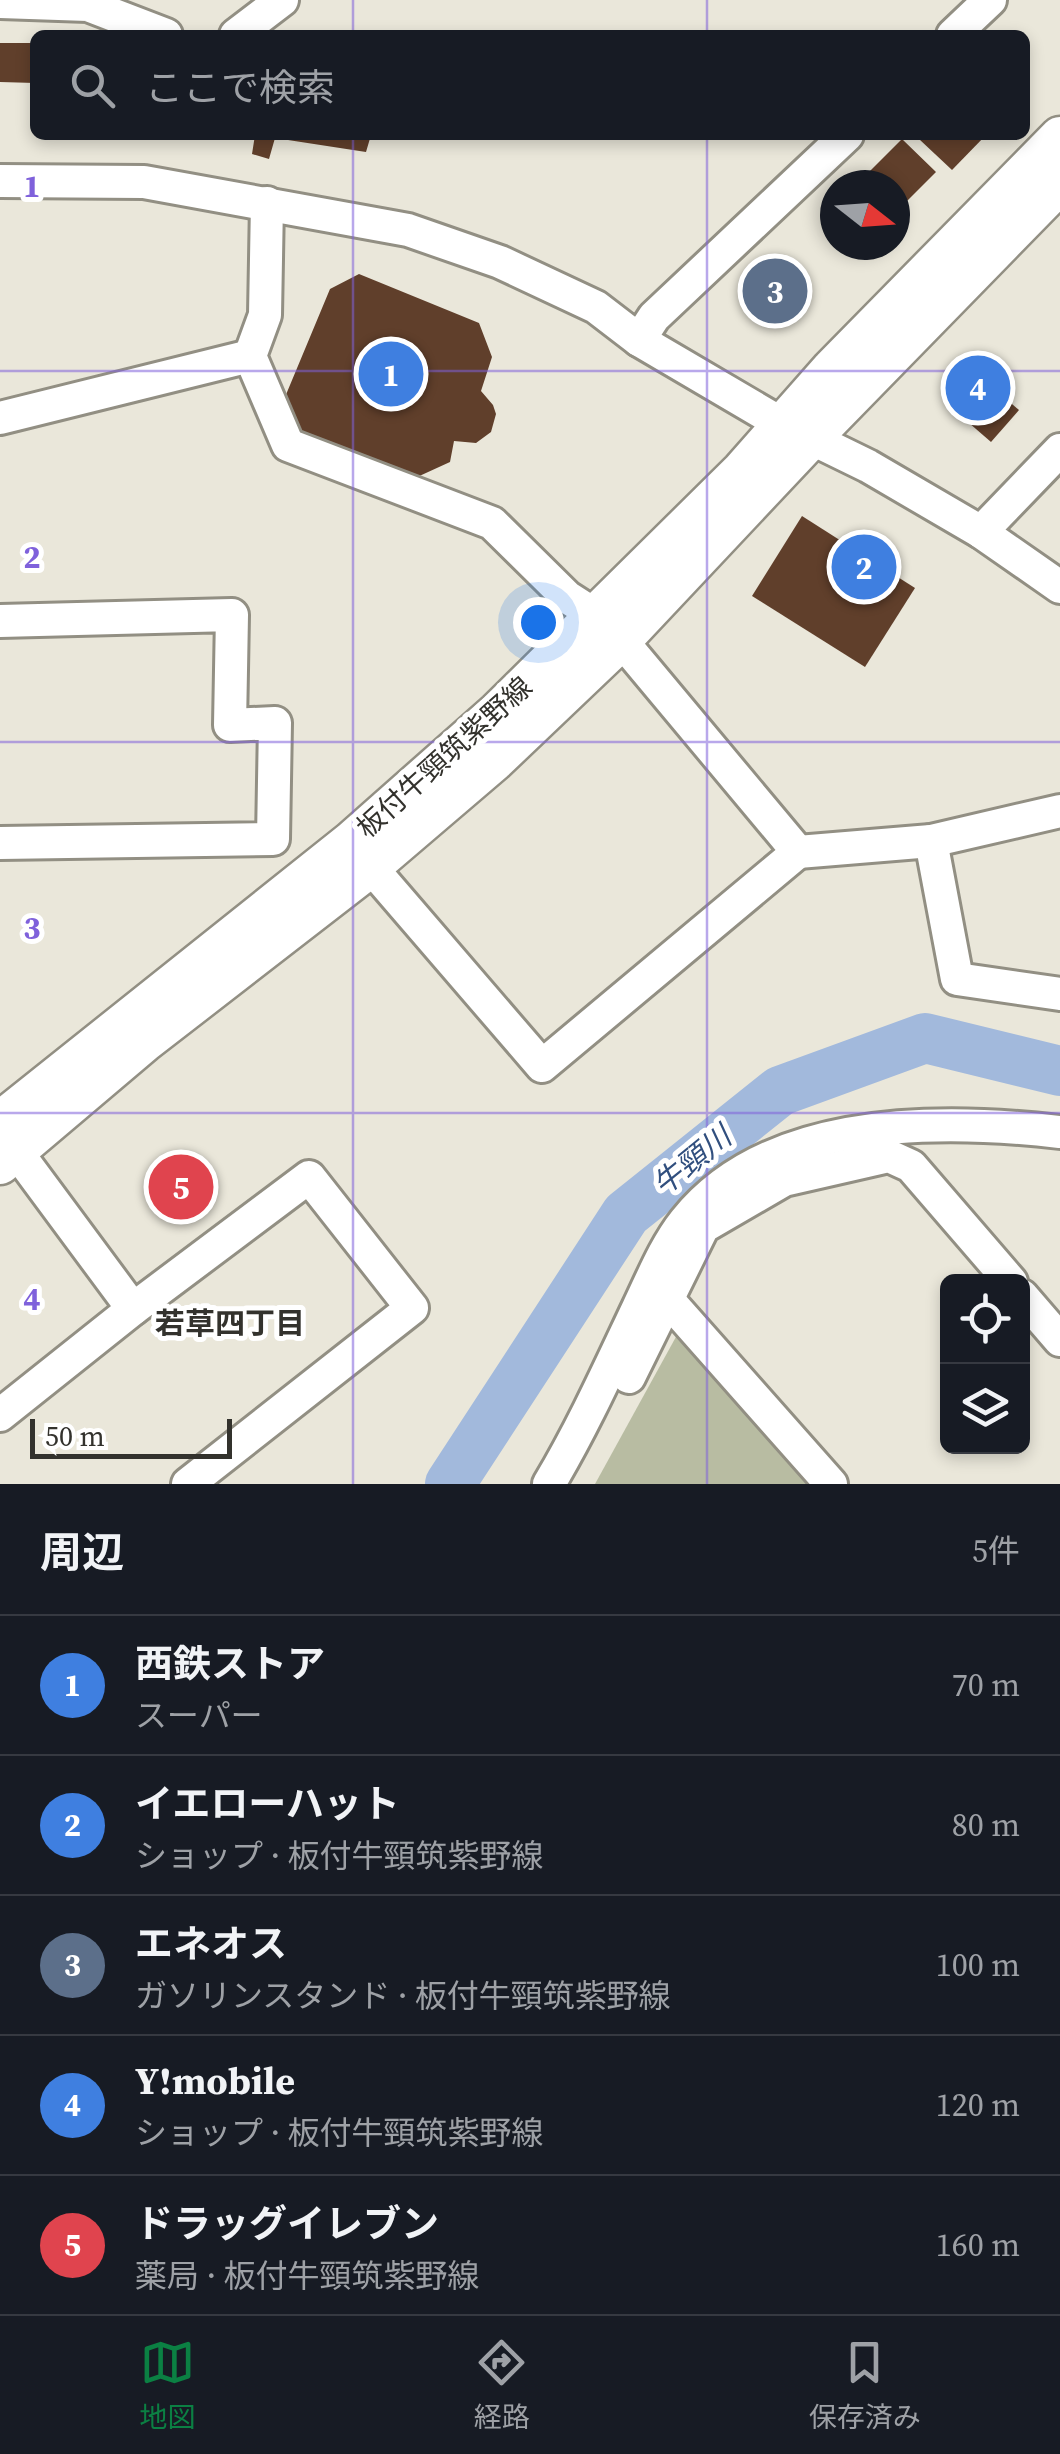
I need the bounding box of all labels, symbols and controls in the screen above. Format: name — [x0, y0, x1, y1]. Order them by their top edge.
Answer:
search box — [30, 30, 1030, 140]
icon: search — [65, 58, 120, 113]
text: ここで検索 — [145, 62, 335, 114]
text: 1 — [23, 164, 41, 208]
north arrow — [820, 170, 910, 260]
pin: 3 — [742, 254, 808, 328]
pin: 1 — [358, 336, 424, 412]
pin: 4 — [946, 350, 1010, 426]
pin: 2 — [832, 530, 896, 604]
text: 2 — [23, 535, 41, 579]
your location — [513, 597, 564, 648]
street label: 板付牛頸筑紫野線 — [348, 668, 540, 846]
text: 3 — [23, 906, 41, 950]
water label: 牛頸川 — [644, 1114, 742, 1205]
pin: 5 — [148, 1150, 214, 1224]
map controls — [940, 1274, 1030, 1454]
button: locate — [940, 1274, 1030, 1364]
text: 4 — [23, 1277, 41, 1321]
district label: 若草四丁目 — [155, 1303, 305, 1344]
button: layers — [940, 1364, 1030, 1454]
scale bar — [30, 1414, 232, 1458]
text: 50 m — [45, 1417, 105, 1455]
text: 周辺 — [40, 1523, 124, 1581]
text: 5件 — [972, 1529, 1020, 1573]
text: 西鉄ストア — [135, 1638, 325, 1690]
text: 1 — [64, 1663, 81, 1707]
text: 70 m — [952, 1663, 1020, 1707]
text: スーパー — [135, 1694, 263, 1738]
text: イエローハット — [135, 1778, 400, 1830]
text: 2 — [64, 1803, 81, 1847]
text: 80 m — [952, 1803, 1020, 1847]
text: ショップ · 板付牛頸筑紫野線 — [135, 1834, 544, 1878]
text: エネオス — [135, 1918, 287, 1970]
text: 3 — [64, 1943, 81, 1987]
text: 100 m — [936, 1943, 1020, 1987]
text: ガソリンスタンド · 板付牛頸筑紫野線 — [135, 1974, 671, 2018]
text: Y!mobile — [135, 2055, 295, 2107]
text: 4 — [64, 2083, 81, 2127]
text: 120 m — [936, 2083, 1020, 2127]
text: ショップ · 板付牛頸筑紫野線 — [135, 2111, 544, 2155]
text: ドラッグイレブン — [135, 2198, 439, 2250]
text: 5 — [64, 2223, 81, 2267]
text: 160 m — [936, 2223, 1020, 2267]
text: 薬局 · 板付牛頸筑紫野線 — [135, 2254, 480, 2298]
tab: 地図 — [139, 2335, 195, 2436]
tab: 経路 — [474, 2335, 530, 2436]
tab: 保存済み — [809, 2335, 921, 2436]

